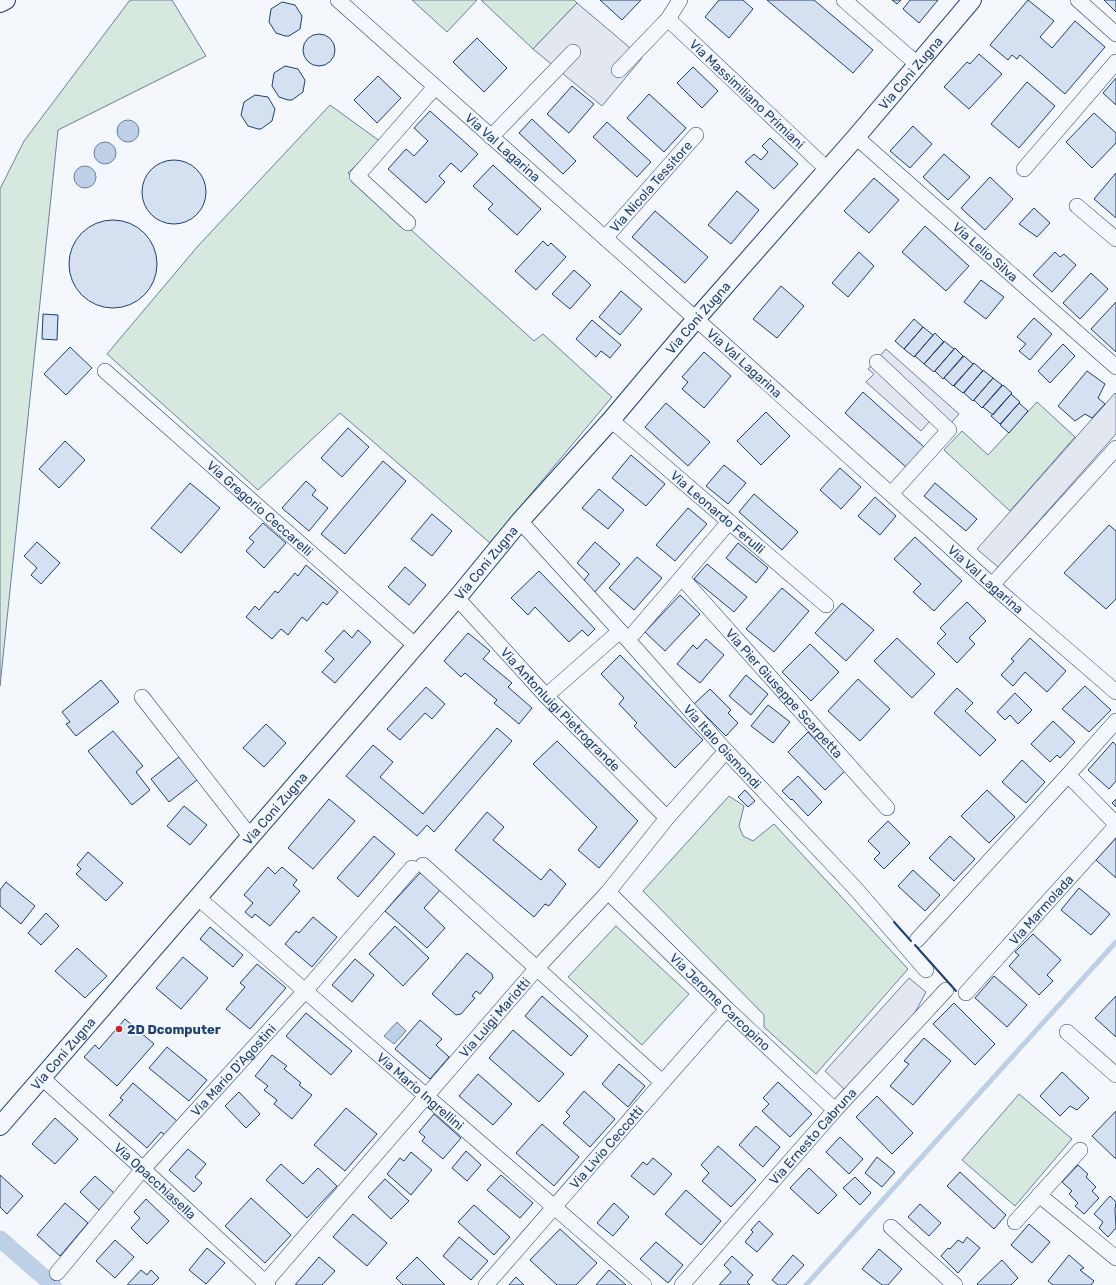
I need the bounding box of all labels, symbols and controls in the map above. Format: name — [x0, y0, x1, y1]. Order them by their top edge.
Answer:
street label: Via Coni Zugna — [875, 34, 945, 112]
street label: Via Massimiliano Primiani — [687, 36, 808, 151]
street label: Via Val Lagarina — [462, 110, 544, 184]
street label: Via Nicola Tessitore — [606, 138, 695, 235]
street label: Via Lelio Silva — [950, 219, 1021, 284]
street label: Via Coni Zugna — [663, 278, 733, 357]
street label: Via Val Lagarina — [704, 325, 785, 400]
street label: Via Gregorio Ceccarelli — [204, 457, 316, 559]
street label: Via Leonardo Ferulli — [668, 467, 768, 557]
street label: Via Coni Zugna — [451, 523, 520, 602]
street label: Via Val Lagarina — [945, 542, 1027, 616]
street label: Via Pier Giuseppe Scarpetta — [723, 625, 846, 761]
street label: Via Antonluigi Pietrogrande — [498, 644, 624, 774]
street label: Via Italo Gismondi — [681, 701, 765, 791]
street label: Via Coni Zugna — [240, 769, 310, 848]
street label: Via Marmolada — [1006, 872, 1076, 948]
street label: Via Jerome Carcopino — [667, 950, 774, 1053]
street label: Via Luigi Mariotti — [456, 974, 533, 1060]
street label: Via Coni Zugna — [27, 1014, 98, 1093]
street label: Via Mario D'Agostini — [188, 1021, 279, 1119]
place label: 2D Dcomputer — [127, 1022, 221, 1037]
marker: 2D Dcomputer — [114, 1024, 124, 1034]
street label: Via Mario Ingrellini — [374, 1049, 467, 1133]
street label: Via Ernesto Cabruna — [766, 1085, 859, 1188]
street label: Via Livio Ceccotti — [566, 1103, 646, 1191]
street label: Via Opacchiasella — [111, 1139, 199, 1222]

